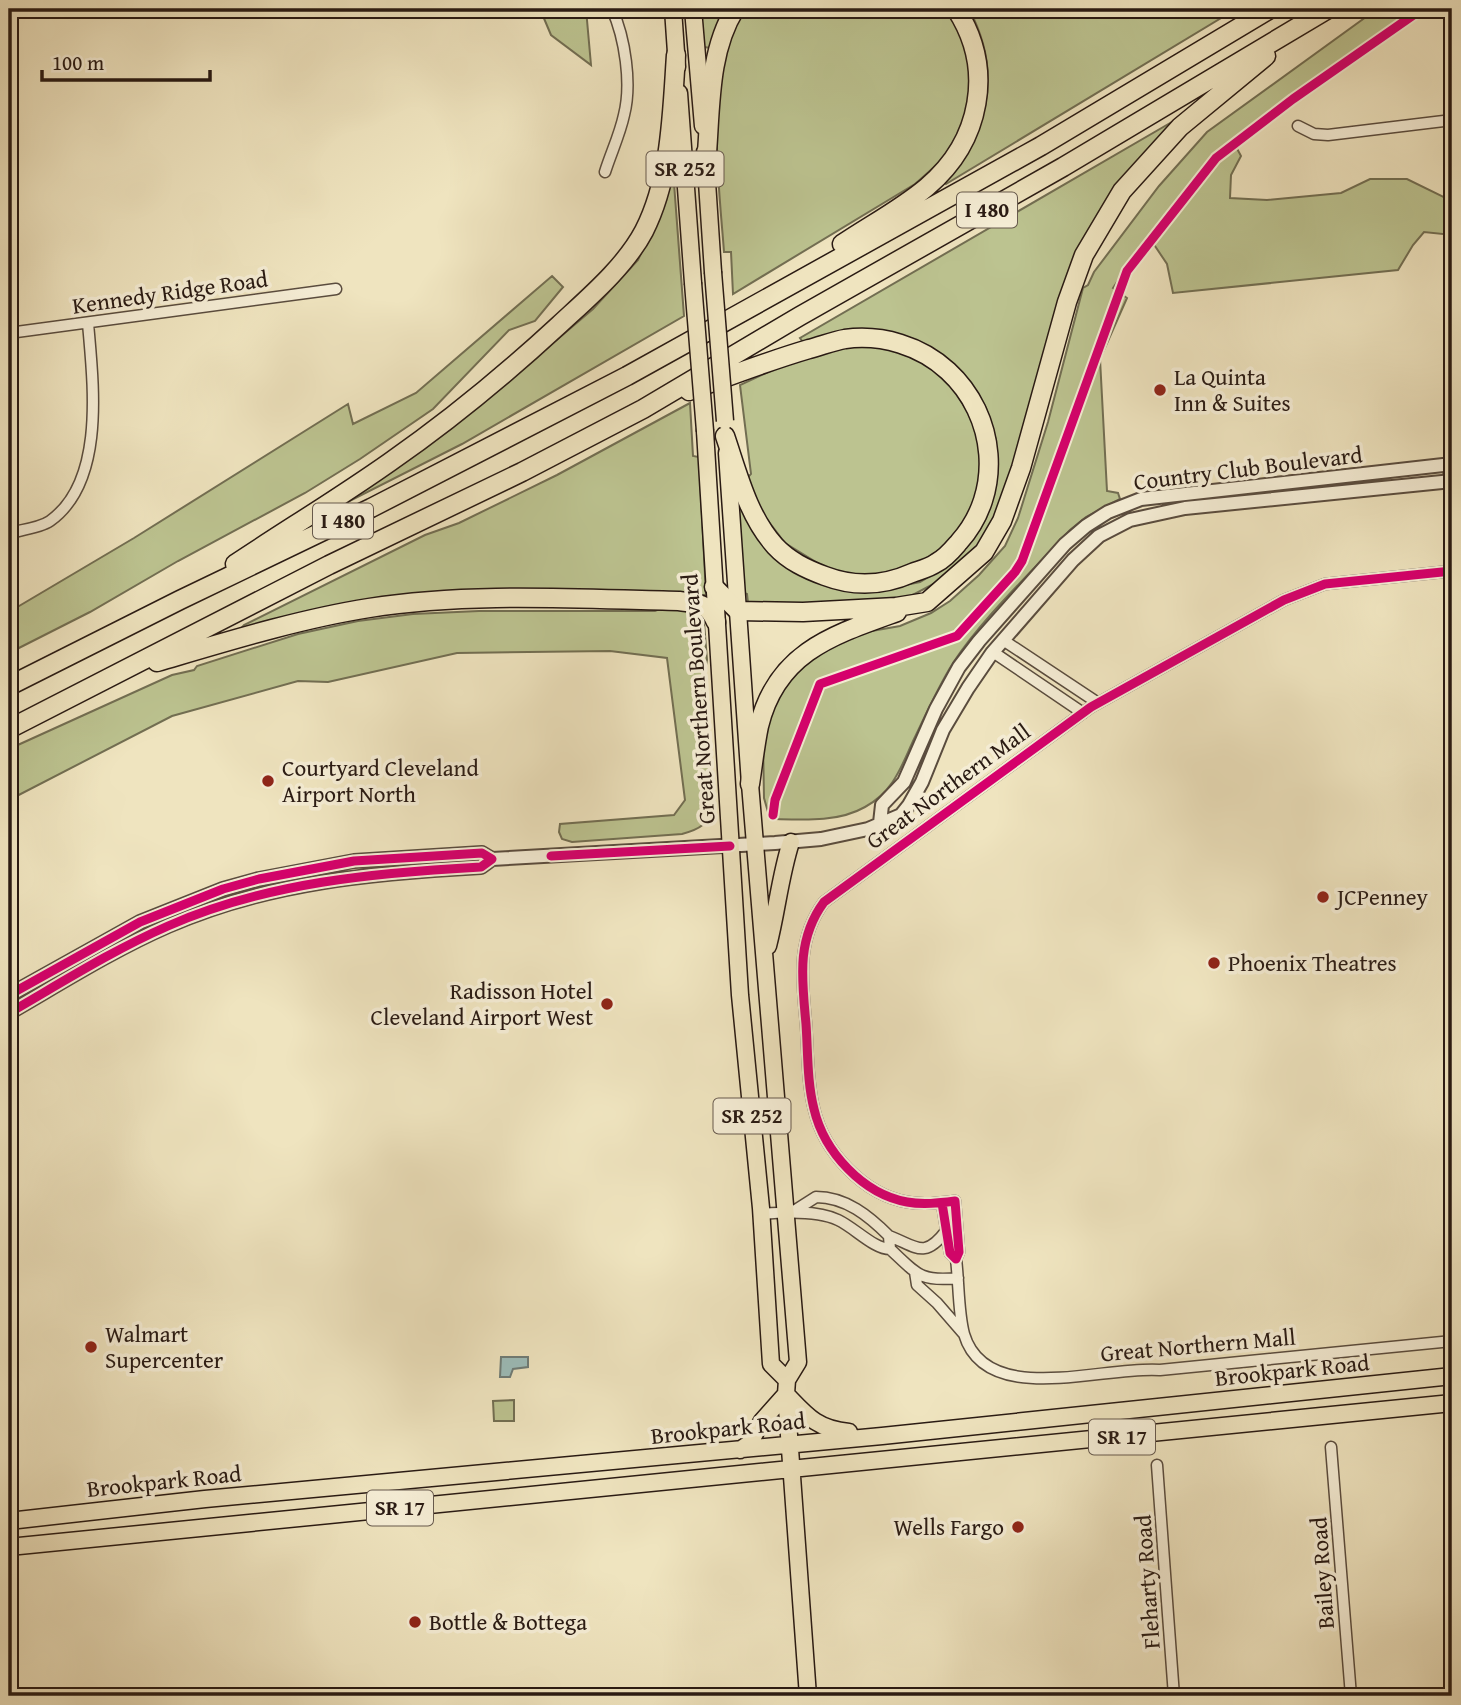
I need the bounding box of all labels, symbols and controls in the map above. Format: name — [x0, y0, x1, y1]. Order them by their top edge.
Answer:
scale bar — [42, 38, 210, 82]
text: 100 m — [52, 47, 104, 78]
road number: SR 252 — [646, 152, 724, 186]
road number: I 480 — [957, 192, 1017, 228]
street label: Kennedy Ridge Road — [70, 261, 271, 322]
place label: La Quinta Inn & Suites — [1174, 360, 1291, 419]
marker: La Quinta Inn & Suites — [1152, 382, 1168, 398]
street label: Country Club Boulevard — [1132, 437, 1365, 498]
road number: I 480 — [313, 504, 373, 538]
street label: Great Northern Boulevard — [672, 572, 723, 825]
street label: Great Northern Mall — [859, 715, 1037, 856]
place label: Courtyard Cleveland Airport North — [282, 751, 480, 810]
marker: Courtyard Cleveland Airport North — [260, 773, 276, 789]
place label: JCPenney — [1334, 880, 1429, 913]
marker: JCPenney — [1315, 889, 1331, 905]
place label: Phoenix Theatres — [1228, 946, 1397, 979]
marker: Phoenix Theatres — [1206, 955, 1222, 971]
place label: Radisson Hotel Cleveland Airport West — [371, 974, 593, 1033]
marker: Radisson Hotel Cleveland Airport West — [599, 996, 615, 1012]
road number: SR 252 — [714, 1098, 790, 1134]
place label: Walmart Supercenter — [105, 1317, 224, 1376]
street label: Great Northern Mall — [1099, 1320, 1297, 1369]
marker: Walmart Supercenter — [83, 1339, 99, 1355]
street label: Brookpark Road — [1213, 1345, 1371, 1394]
street label: Brookpark Road — [649, 1403, 807, 1452]
road number: SR 17 — [1089, 1420, 1155, 1454]
street label: Brookpark Road — [85, 1456, 243, 1505]
road number: SR 17 — [367, 1490, 433, 1526]
place label: Wells Fargo — [894, 1510, 1004, 1543]
street label: Fleharty Road — [1125, 1513, 1168, 1650]
street label: Bailey Road — [1301, 1515, 1342, 1630]
marker: Wells Fargo — [1010, 1519, 1026, 1535]
place label: Bottle & Bottega — [429, 1605, 587, 1638]
marker: Bottle & Bottega — [407, 1614, 423, 1630]

